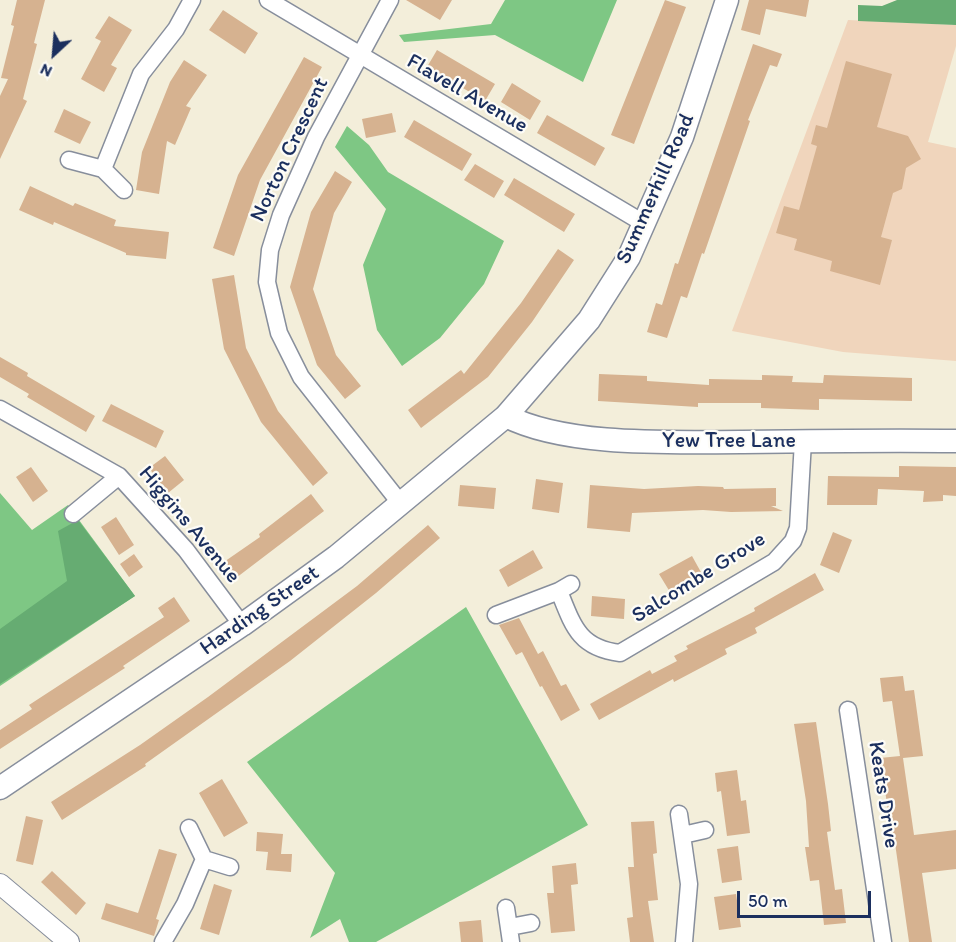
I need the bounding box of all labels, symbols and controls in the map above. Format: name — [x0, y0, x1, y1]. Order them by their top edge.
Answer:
north arrow — [24, 24, 84, 84]
street label: Flavell Avenue — [402, 49, 532, 139]
text: N — [37, 60, 55, 82]
street label: Norton Crescent — [245, 74, 335, 226]
street label: Summerhill Road — [611, 110, 701, 268]
street label: Yew Tree Lane — [662, 428, 796, 454]
street label: Higgins Avenue — [132, 461, 246, 589]
street label: Salcombe Grove — [627, 526, 771, 630]
street label: Harding Street — [195, 560, 325, 662]
street label: Keats Drive — [862, 740, 904, 850]
scale bar — [740, 879, 874, 917]
text: 50 m — [748, 890, 788, 912]

